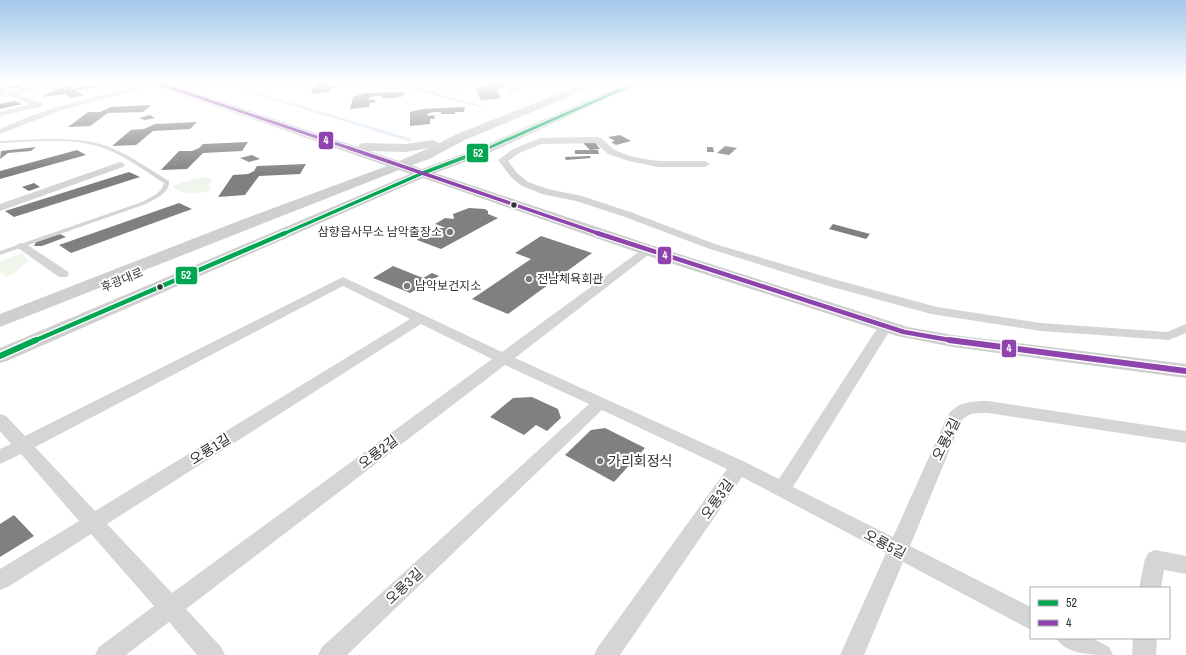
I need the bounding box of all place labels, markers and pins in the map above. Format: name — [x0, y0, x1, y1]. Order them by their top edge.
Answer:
unlabelled marker — [509, 200, 519, 210]
place label: 삼향읍사무소 남악출장소 — [318, 224, 442, 240]
marker: 삼향읍사무소 남악출장소 — [445, 227, 455, 237]
place label: 전남체육회관 — [537, 271, 603, 287]
marker: 전남체육회관 — [524, 274, 534, 284]
place label: 남악보건지소 — [415, 278, 481, 294]
marker: 남악보건지소 — [402, 281, 412, 291]
unlabelled marker — [155, 282, 165, 292]
place label: 가리회정식 — [608, 452, 672, 470]
marker: 가리회정식 — [595, 456, 605, 466]

